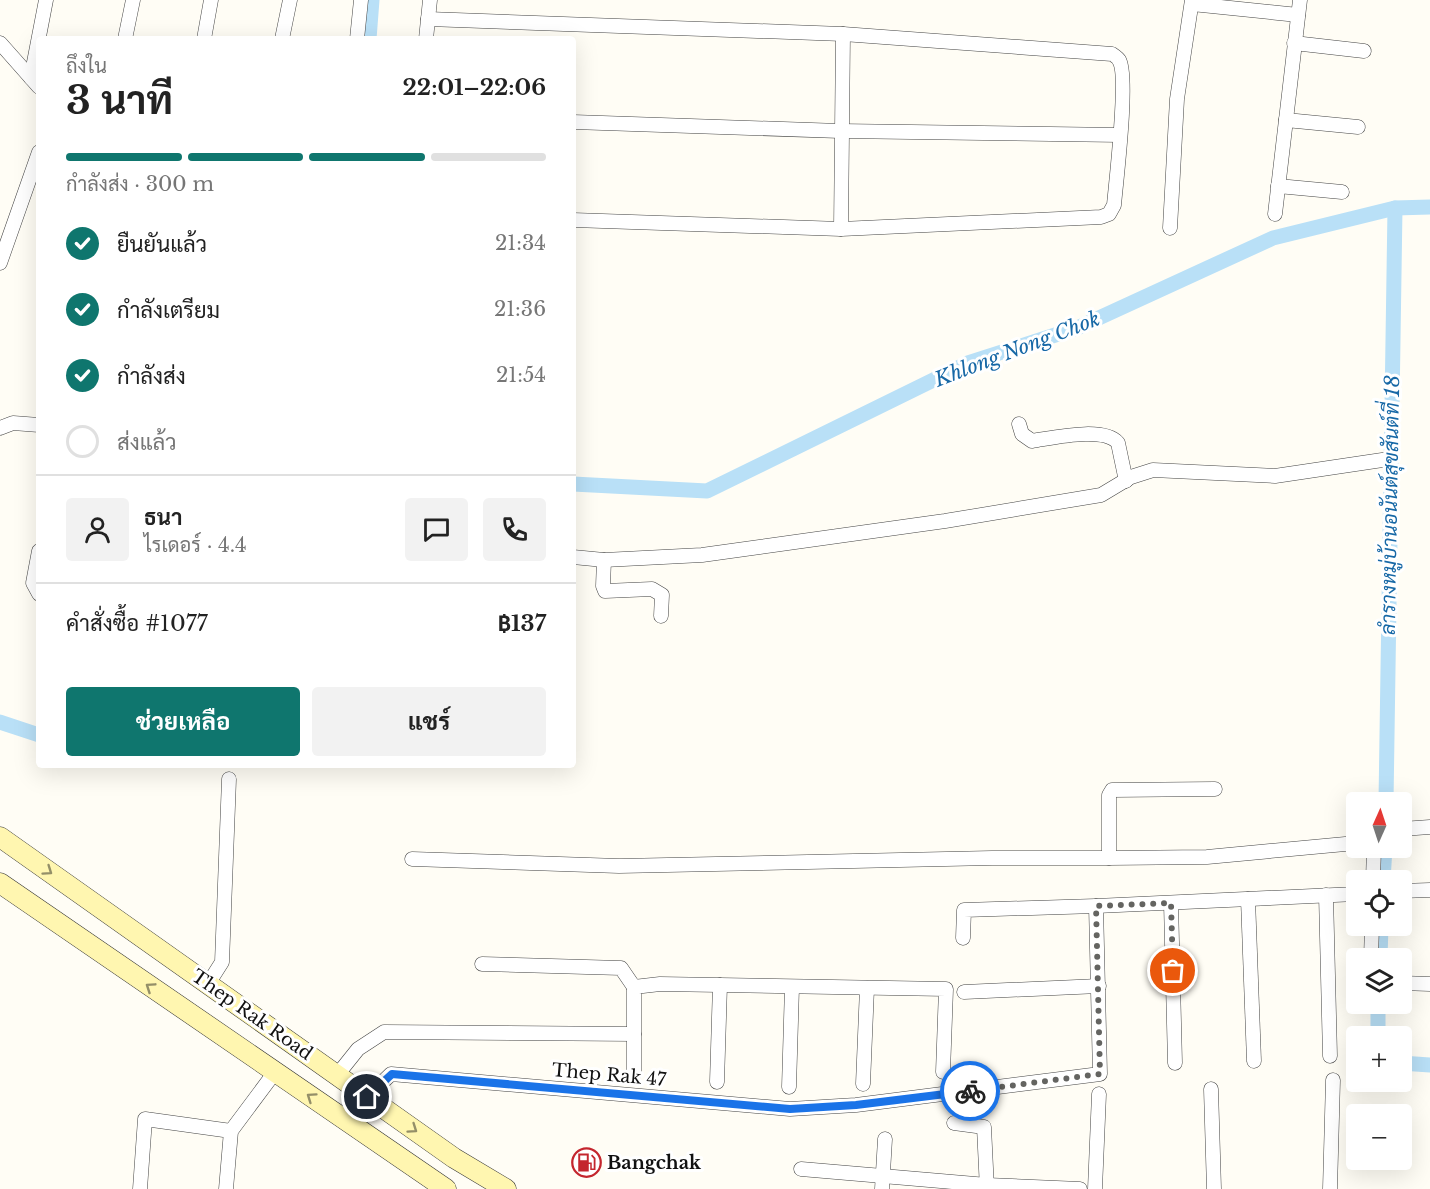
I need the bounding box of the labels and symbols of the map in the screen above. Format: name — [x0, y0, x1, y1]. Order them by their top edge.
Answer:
water label: Khlong Nong Chok — [930, 306, 1103, 392]
water label: ลำรางหมู่บ้านอนันต์สุขสันต์ที่ 18 — [1371, 375, 1407, 635]
north arrow — [1346, 792, 1412, 858]
one-way arrow — [41, 864, 52, 875]
pin — [1147, 945, 1198, 996]
street label: Thep Rak Road — [187, 965, 317, 1065]
one-way arrow — [146, 983, 157, 994]
street label: Thep Rak 47 — [551, 1059, 668, 1091]
courier — [940, 1061, 1000, 1121]
pin — [341, 1071, 392, 1122]
one-way arrow — [307, 1093, 318, 1104]
one-way arrow — [406, 1122, 417, 1133]
fuel station icon: Bangchak — [570, 1147, 602, 1179]
place label: Bangchak — [607, 1152, 702, 1174]

